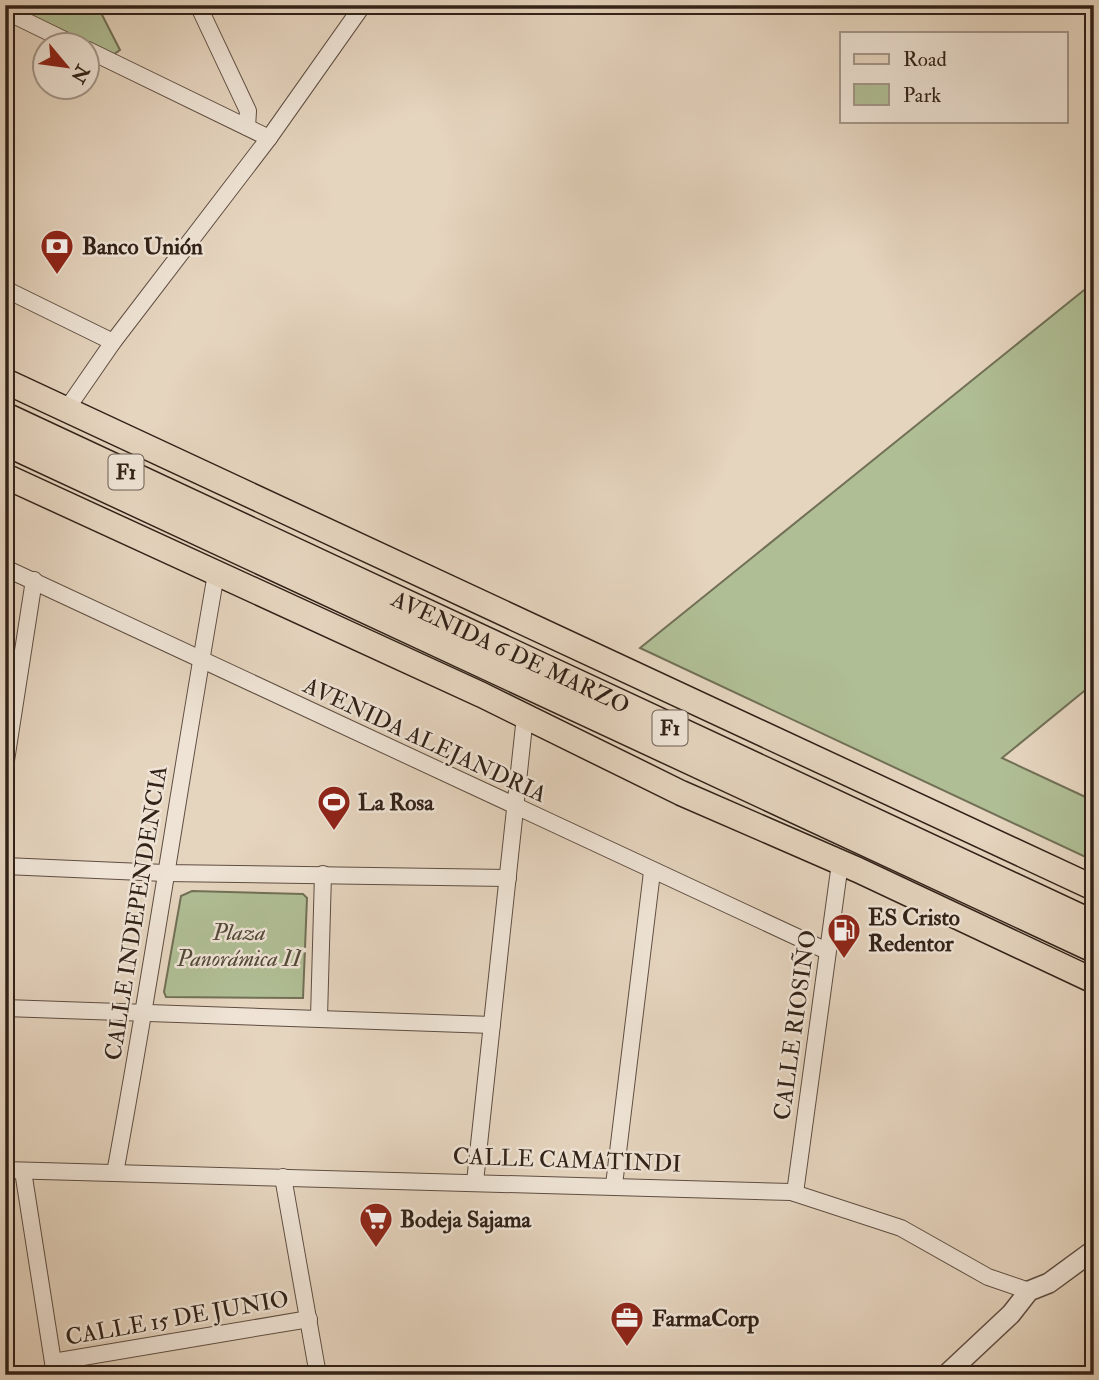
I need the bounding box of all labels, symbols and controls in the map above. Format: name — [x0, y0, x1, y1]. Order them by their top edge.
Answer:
north arrow — [32, 32, 102, 102]
legend — [840, 32, 1068, 122]
text: Road — [903, 46, 948, 73]
text: N — [65, 60, 95, 88]
text: Park — [903, 82, 941, 109]
bank icon: Banco Unión — [38, 227, 76, 276]
place label: Banco Unión — [82, 232, 203, 261]
road number: F1 — [108, 454, 144, 490]
street label: AVENIDA 6 DE MARZO — [386, 583, 634, 720]
street label: AVENIDA ALEJANDRIA — [298, 670, 552, 809]
road number: F1 — [652, 710, 688, 746]
street label: CALLE INDEPENDENCIA — [98, 763, 174, 1062]
sports icon: La Rosa — [315, 783, 353, 832]
place label: La Rosa — [358, 788, 435, 817]
place label: ES Cristo Redentor — [868, 903, 960, 958]
fuel station icon: ES Cristo Redentor — [825, 911, 863, 960]
park label: Plaza Panorámica II — [176, 918, 304, 973]
street label: CALLE RIOSIÑO — [767, 928, 823, 1122]
street label: CALLE CAMATINDI — [452, 1142, 682, 1178]
supermarket icon: Bodeja Sajama — [357, 1200, 395, 1249]
place label: Bodeja Sajama — [400, 1205, 533, 1234]
street label: CALLE 15 DE JUNIO — [63, 1284, 291, 1352]
office icon: FarmaCorp — [608, 1299, 646, 1348]
place label: FarmaCorp — [652, 1304, 760, 1334]

